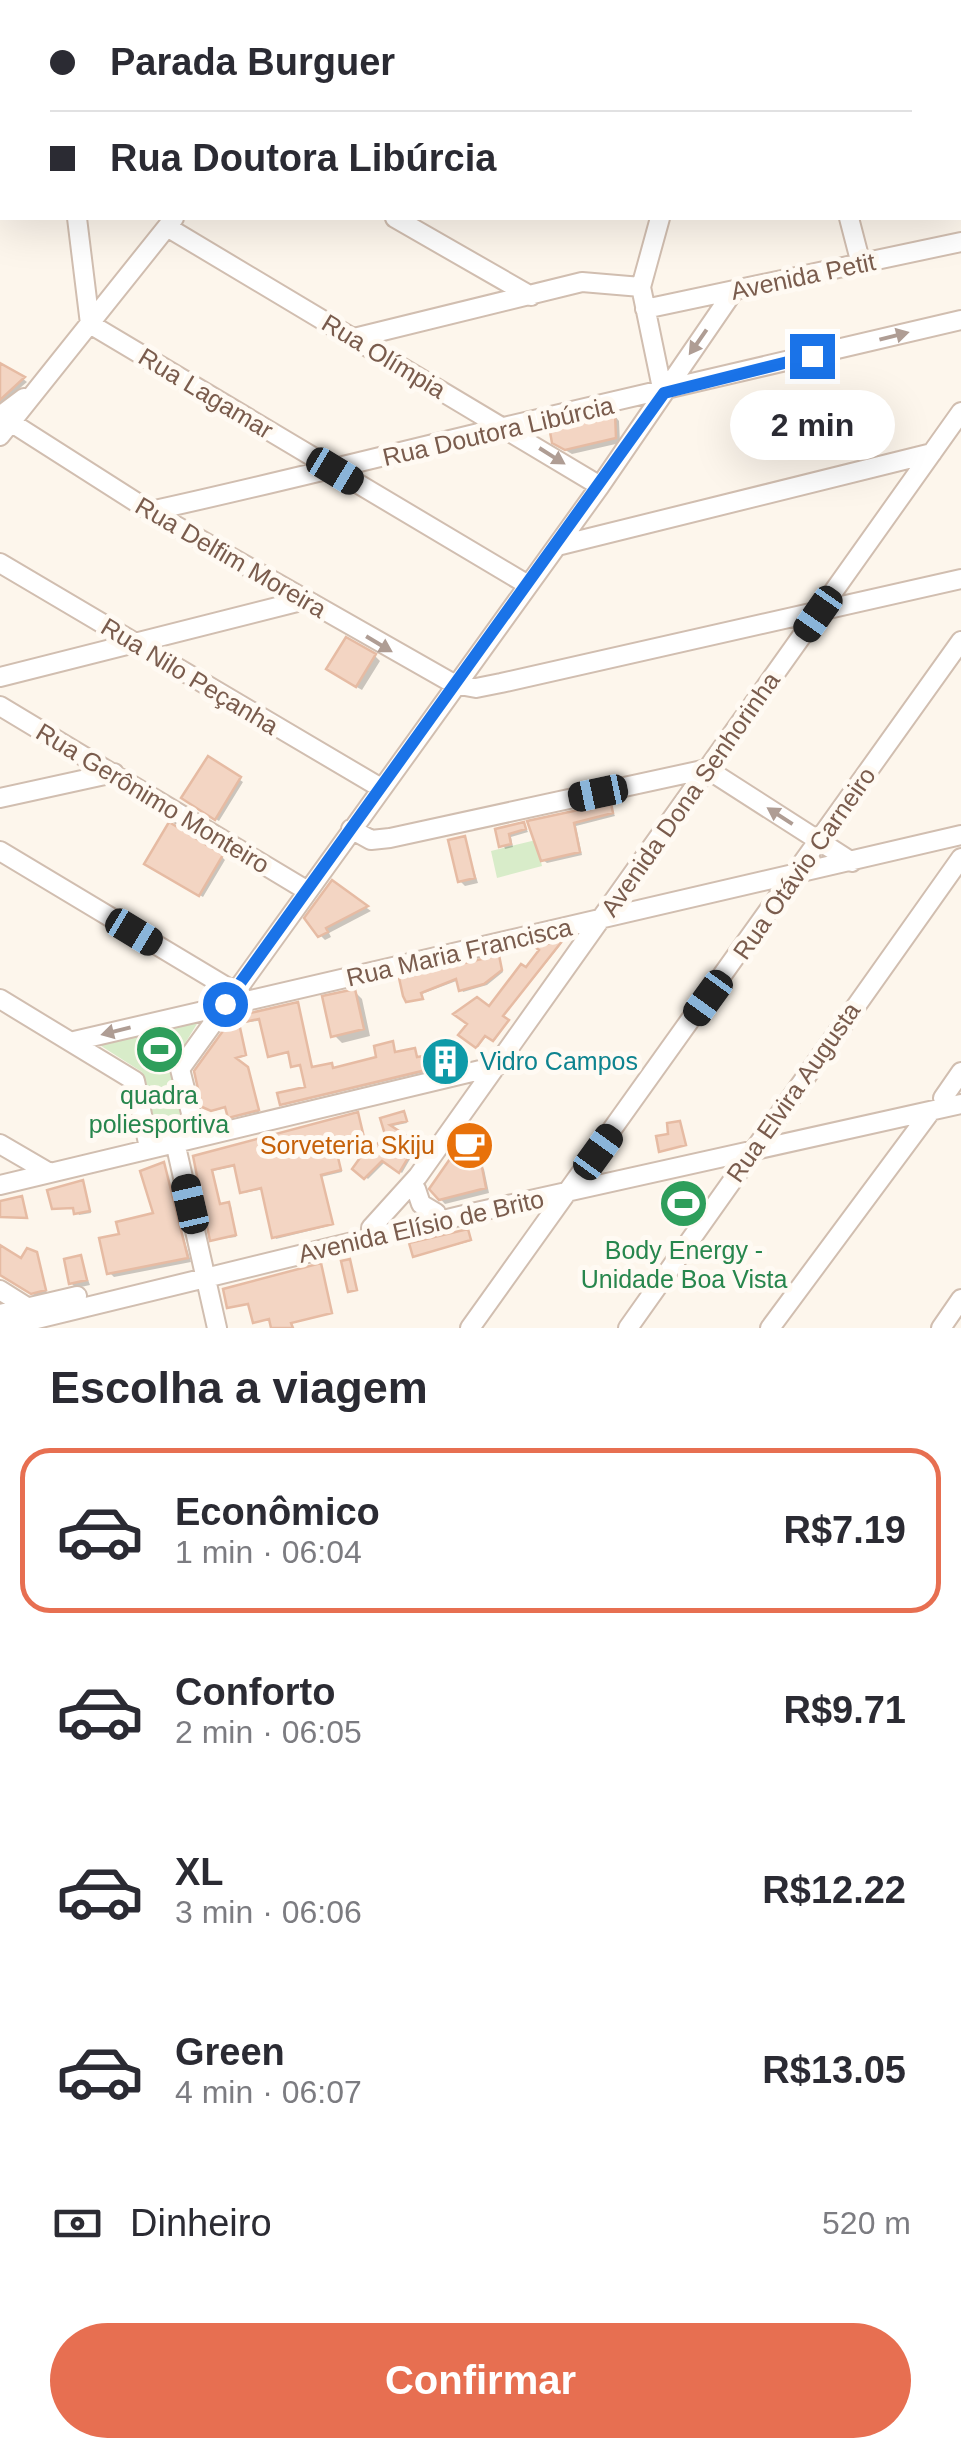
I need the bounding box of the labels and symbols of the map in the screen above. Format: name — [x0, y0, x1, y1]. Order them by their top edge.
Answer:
street label: Avenida Petit — [728, 247, 878, 305]
street label: Rua Olímpia — [317, 308, 451, 404]
one-way arrow — [879, 328, 910, 343]
one-way arrow — [689, 329, 708, 356]
route end — [790, 334, 835, 379]
street label: Rua Lagamar — [134, 342, 278, 444]
street label: Rua Doutora Libúrcia — [380, 391, 616, 471]
callout: 2 min — [730, 391, 894, 461]
car — [302, 443, 368, 499]
one-way arrow — [538, 447, 565, 465]
street label: Rua Delfim Moreira — [131, 491, 331, 623]
car — [789, 581, 847, 647]
street label: Rua Nilo Peçanha — [96, 612, 284, 740]
one-way arrow — [365, 635, 393, 652]
street label: Avenida Dona Senhorinha — [595, 667, 785, 921]
street label: Rua Gerônimo Monteiro — [31, 717, 275, 879]
street label: Rua Otávio Carneiro — [727, 762, 881, 964]
car — [566, 772, 630, 814]
one-way arrow — [766, 807, 793, 825]
car — [101, 904, 167, 960]
street label: Rua Maria Francisca — [343, 912, 575, 992]
car — [678, 965, 738, 1031]
route start — [203, 982, 248, 1027]
street label: Rua Elvira Augusta — [721, 997, 865, 1187]
sports icon: quadra poliesportiva — [133, 1023, 185, 1075]
one-way arrow — [100, 1024, 131, 1039]
building icon: Vidro Campos — [419, 1035, 471, 1087]
place label: Vidro Campos — [480, 1047, 638, 1075]
place label: quadra poliesportiva — [89, 1081, 229, 1138]
cafe icon: Sorveteria Skiju — [444, 1119, 496, 1171]
car — [568, 1119, 628, 1185]
place label: Sorveteria Skiju — [260, 1131, 435, 1159]
car — [169, 1171, 211, 1237]
sports icon: Body Energy - Unidade Boa Vista — [658, 1178, 710, 1230]
street label: Avenida Elísio de Brito — [296, 1184, 546, 1268]
place label: Body Energy - Unidade Boa Vista — [581, 1236, 787, 1293]

